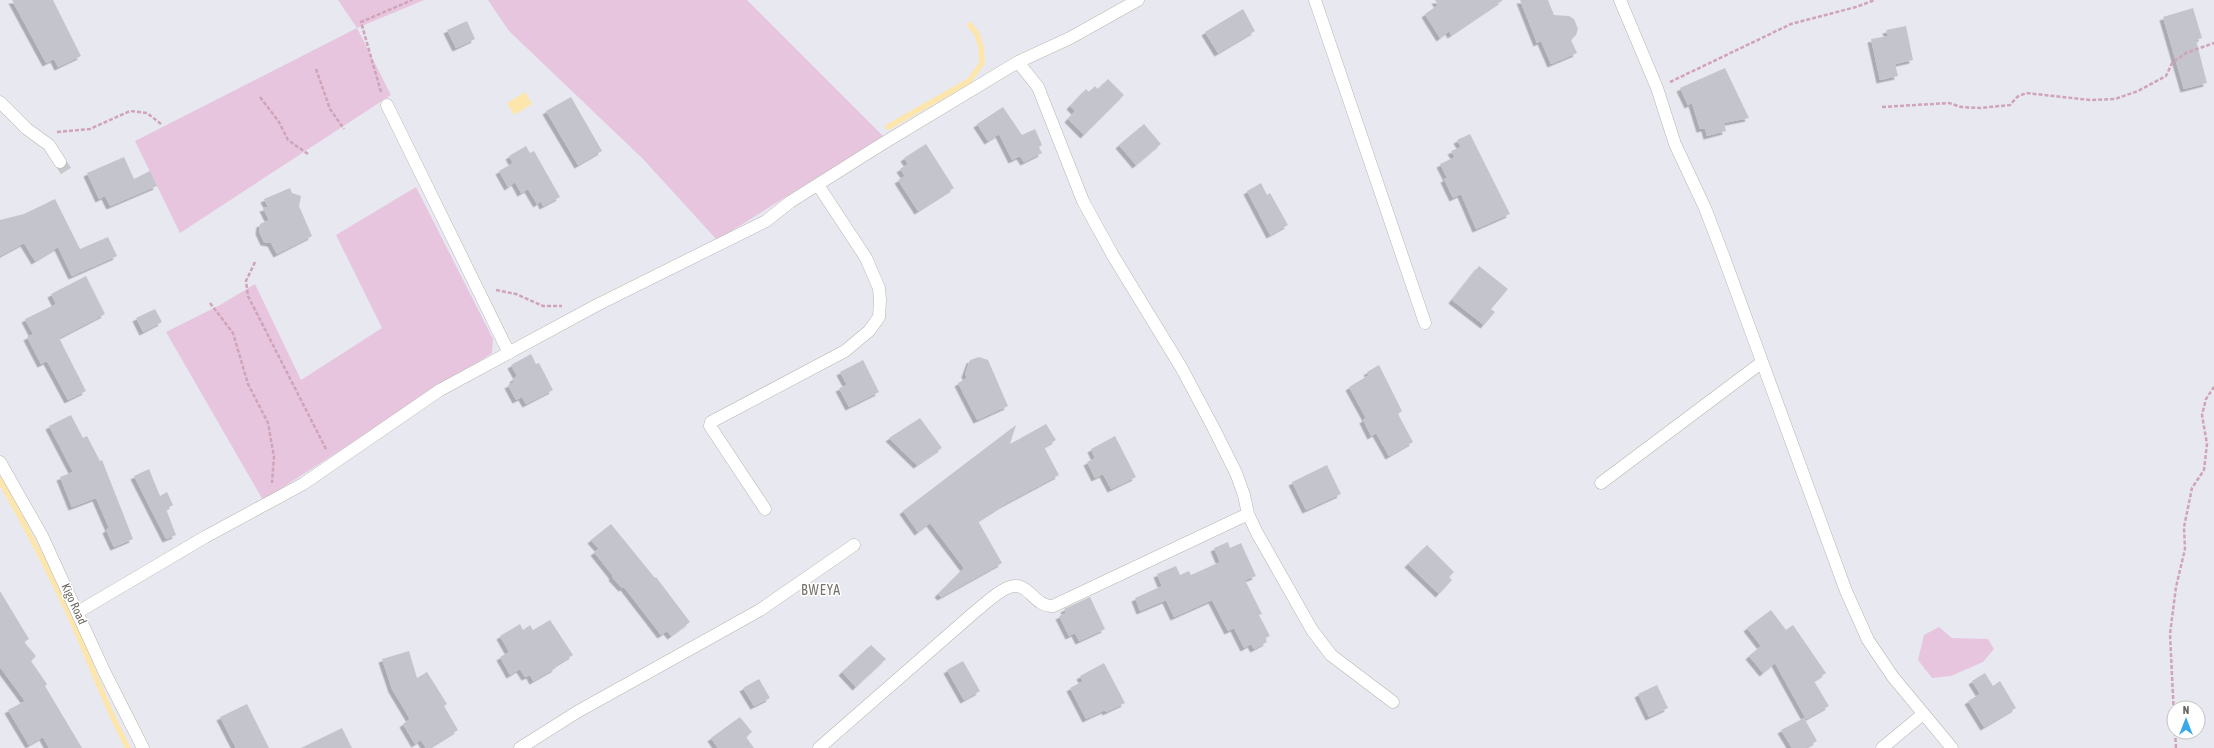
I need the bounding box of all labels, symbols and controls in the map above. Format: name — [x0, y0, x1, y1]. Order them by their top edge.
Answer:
street label: Kigo Road — [58, 581, 90, 627]
district label: BWEYA — [801, 582, 841, 598]
north arrow — [2166, 700, 2206, 740]
text: N — [2183, 704, 2189, 716]

